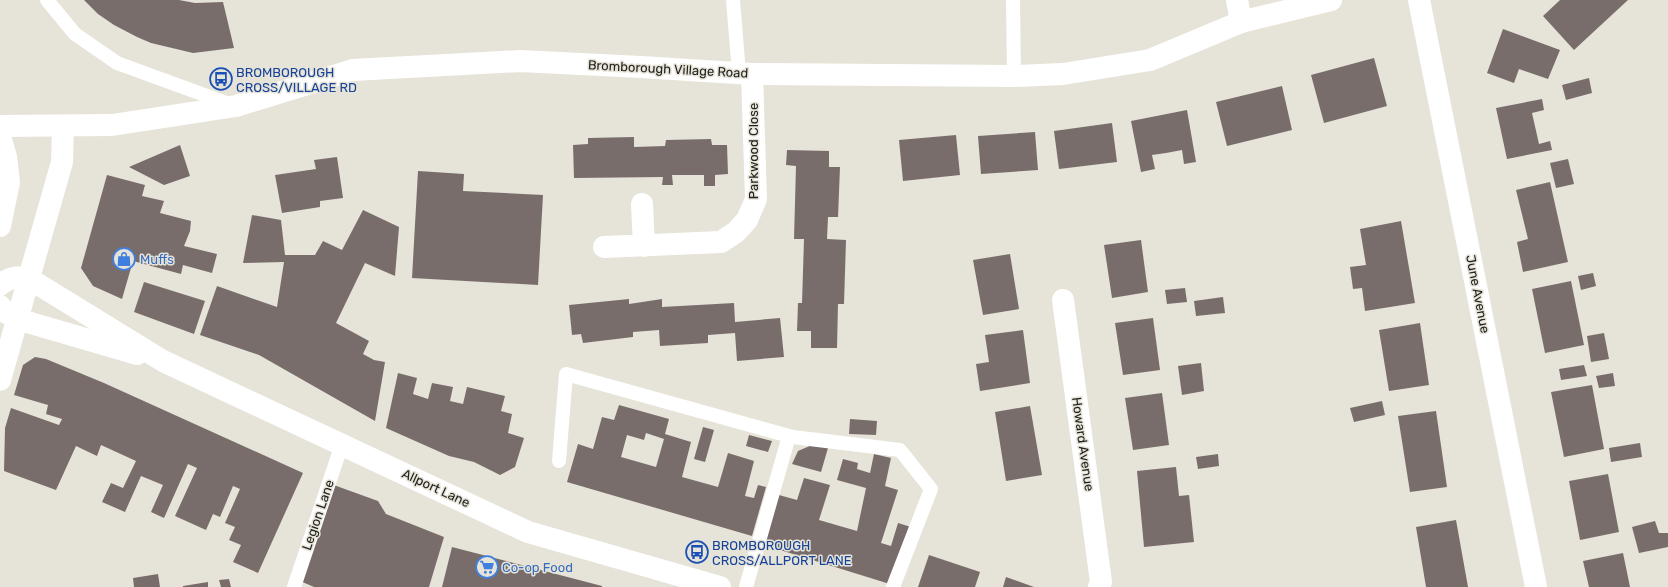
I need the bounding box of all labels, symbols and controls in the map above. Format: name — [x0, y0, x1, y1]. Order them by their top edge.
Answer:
street label: Bromborough Village Road — [587, 57, 749, 82]
place label: BROMBOROUGH CROSS/VILLAGE RD — [236, 65, 357, 95]
bus stop icon: BROMBOROUGH CROSS/VILLAGE RD — [208, 66, 234, 92]
street label: Parkwood Close — [746, 103, 761, 199]
shop icon: Muffs — [111, 246, 137, 272]
place label: Muffs — [140, 252, 174, 267]
street label: June Avenue — [1463, 254, 1493, 334]
street label: Howard Avenue — [1069, 396, 1097, 492]
street label: Allport Lane — [400, 466, 472, 510]
street label: Legion Lane — [299, 478, 338, 553]
place label: BROMBOROUGH CROSS/ALLPORT LANE — [712, 538, 852, 568]
bus stop icon: BROMBOROUGH CROSS/ALLPORT LANE — [684, 539, 710, 565]
supermarket icon: Co-op Food — [474, 554, 500, 580]
place label: Co-op Food — [502, 560, 573, 575]

